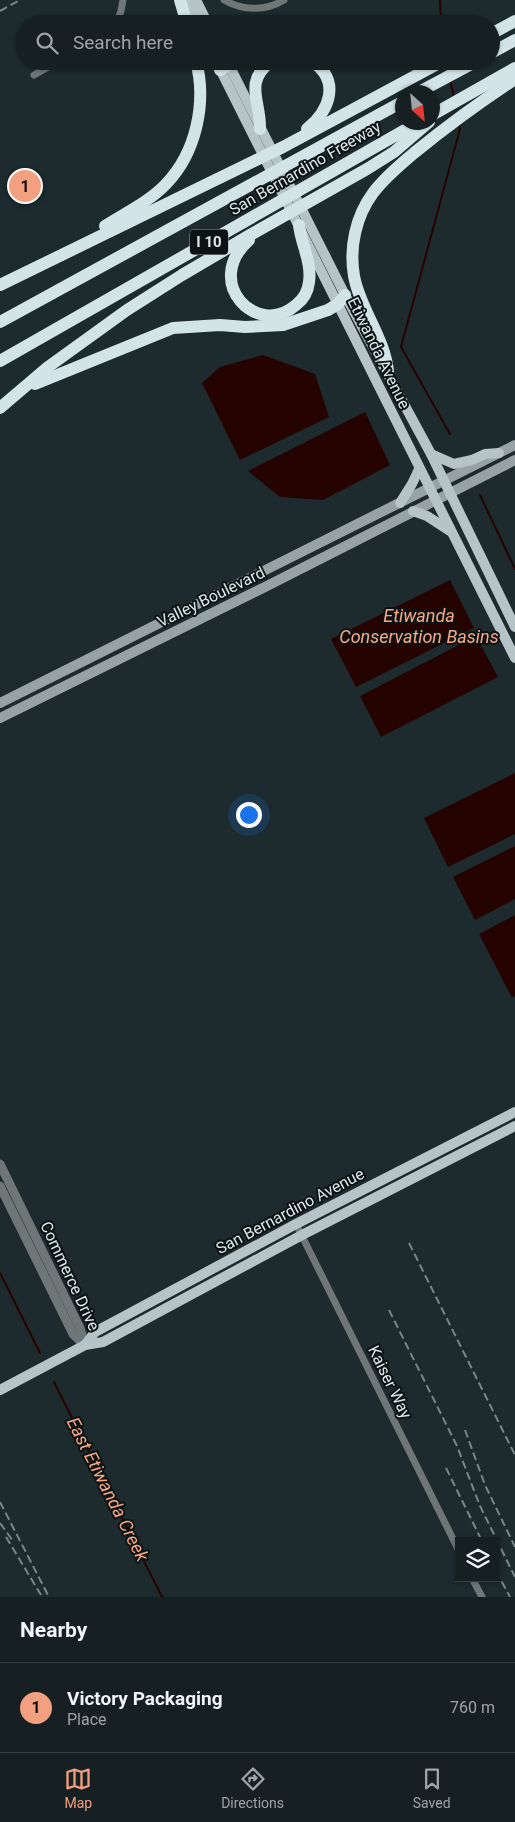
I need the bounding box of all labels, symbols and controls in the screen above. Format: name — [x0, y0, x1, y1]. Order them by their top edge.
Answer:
search box — [15, 15, 500, 70]
icon: search — [33, 29, 61, 57]
text: Search here — [73, 31, 173, 54]
north arrow — [395, 85, 440, 130]
street label: San Bernardino Freeway — [226, 117, 384, 219]
pin: 1 — [9, 167, 41, 205]
road number: I 10 — [190, 230, 228, 254]
street label: Etiwanda Avenue — [344, 294, 414, 412]
street label: Valley Boulevard — [154, 563, 268, 631]
water label: Etiwanda Conservation Basins — [339, 605, 499, 647]
your location — [236, 802, 262, 828]
street label: San Bernardino Avenue — [213, 1164, 367, 1258]
street label: Commerce Drive — [36, 1218, 104, 1334]
street label: Kaiser Way — [364, 1342, 416, 1422]
water label: East Etiwanda Creek — [63, 1413, 154, 1566]
map controls — [455, 1537, 500, 1582]
button: layers — [455, 1537, 500, 1582]
text: Nearby — [20, 1618, 87, 1642]
text: Victory Packaging — [67, 1687, 223, 1710]
text: 1 — [31, 1698, 41, 1717]
text: 760 m — [450, 1698, 495, 1717]
text: Place — [67, 1710, 107, 1729]
tab: Map — [64, 1765, 92, 1811]
tab: Directions — [221, 1765, 284, 1811]
tab: Saved — [413, 1765, 451, 1811]

